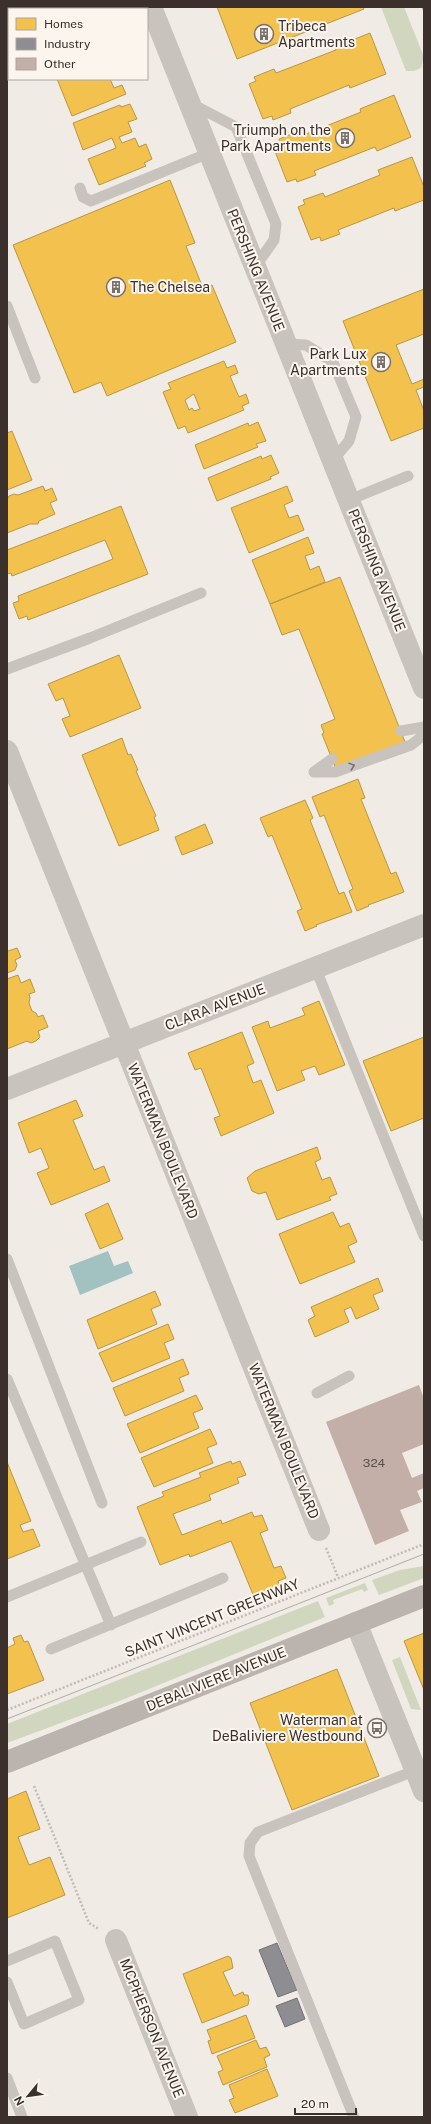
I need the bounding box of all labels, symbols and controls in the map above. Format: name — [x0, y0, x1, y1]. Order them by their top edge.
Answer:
legend — [8, 8, 148, 80]
text: Homes — [44, 17, 83, 31]
place label: Tribeca Apartments — [278, 18, 355, 50]
building icon: Tribeca Apartments — [253, 23, 275, 45]
text: Industry — [44, 37, 91, 51]
text: Other — [44, 57, 76, 71]
place label: Triumph on the Park Apartments — [221, 122, 331, 154]
building icon: Triumph on the Park Apartments — [334, 127, 356, 149]
street label: PERSHING AVENUE — [224, 206, 288, 334]
building icon: The Chelsea — [105, 276, 127, 298]
place label: The Chelsea — [130, 279, 210, 295]
place label: Park Lux Apartments — [290, 346, 367, 378]
building icon: Park Lux Apartments — [370, 351, 392, 373]
street label: PERSHING AVENUE — [345, 506, 409, 634]
one-way arrow — [348, 762, 355, 771]
street label: CLARA AVENUE — [163, 980, 267, 1034]
street label: WATERMAN BOULEVARD — [124, 1061, 202, 1221]
street label: WATERMAN BOULEVARD — [245, 1361, 323, 1521]
house number: 324 — [363, 1456, 386, 1470]
street label: SAINT VINCENT GREENWAY — [122, 1575, 302, 1660]
street label: DEBALIVIERE AVENUE — [144, 1644, 288, 1714]
place label: Waterman at DeBaliviere Westbound — [212, 1712, 363, 1744]
bus stop icon: Waterman at DeBaliviere Westbound — [366, 1717, 388, 1739]
street label: MCPHERSON AVENUE — [117, 1956, 187, 2100]
north arrow — [8, 2076, 48, 2116]
scale bar — [295, 2090, 356, 2116]
text: N — [12, 2094, 27, 2108]
text: 20 m — [301, 2097, 329, 2111]

